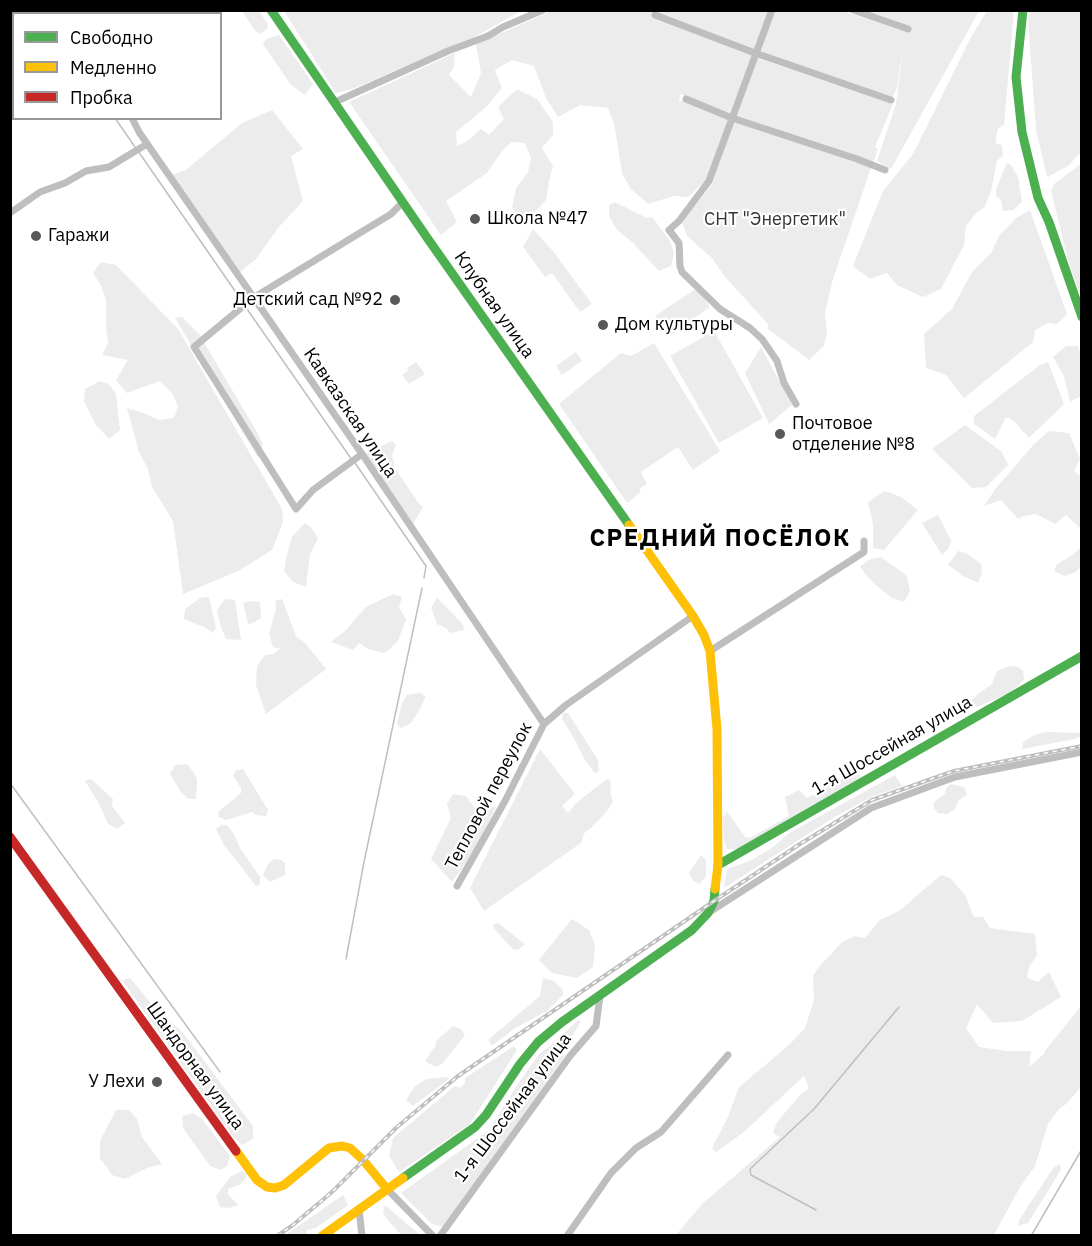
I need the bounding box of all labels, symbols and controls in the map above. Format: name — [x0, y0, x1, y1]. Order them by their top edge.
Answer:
legend — [12, 12, 222, 120]
text: Свободно — [70, 26, 153, 49]
text: Медленно — [70, 56, 157, 79]
text: Пробка — [70, 86, 133, 109]
place label: Школа №47 — [487, 208, 588, 230]
park label: СНТ "Энергетик" — [704, 209, 846, 231]
marker: Школа №47 — [468, 212, 482, 226]
place label: Гаражи — [48, 225, 110, 247]
marker: Гаражи — [29, 229, 43, 243]
street label: Клубная улица — [449, 248, 539, 362]
place label: Детский сад №92 — [234, 289, 383, 311]
marker: Детский сад №92 — [388, 293, 402, 307]
place label: Дом культуры — [615, 314, 733, 336]
marker: Дом культуры — [596, 318, 610, 332]
street label: Кавказская улица — [299, 344, 401, 482]
place label: Почтовое отделение №8 — [792, 413, 915, 456]
marker: Почтовое отделение №8 — [773, 427, 787, 441]
district label: СРЕДНИЙ ПОСЁЛОК — [589, 525, 851, 553]
street label: 1-я Шоссейная улица — [808, 691, 976, 801]
street label: Тепловой переулок — [441, 719, 537, 873]
street label: Шандорная улица — [141, 998, 249, 1134]
street label: 1-я Шоссейная улица — [450, 1029, 576, 1187]
place label: У Лехи — [88, 1071, 145, 1093]
marker: У Лехи — [150, 1075, 164, 1089]

